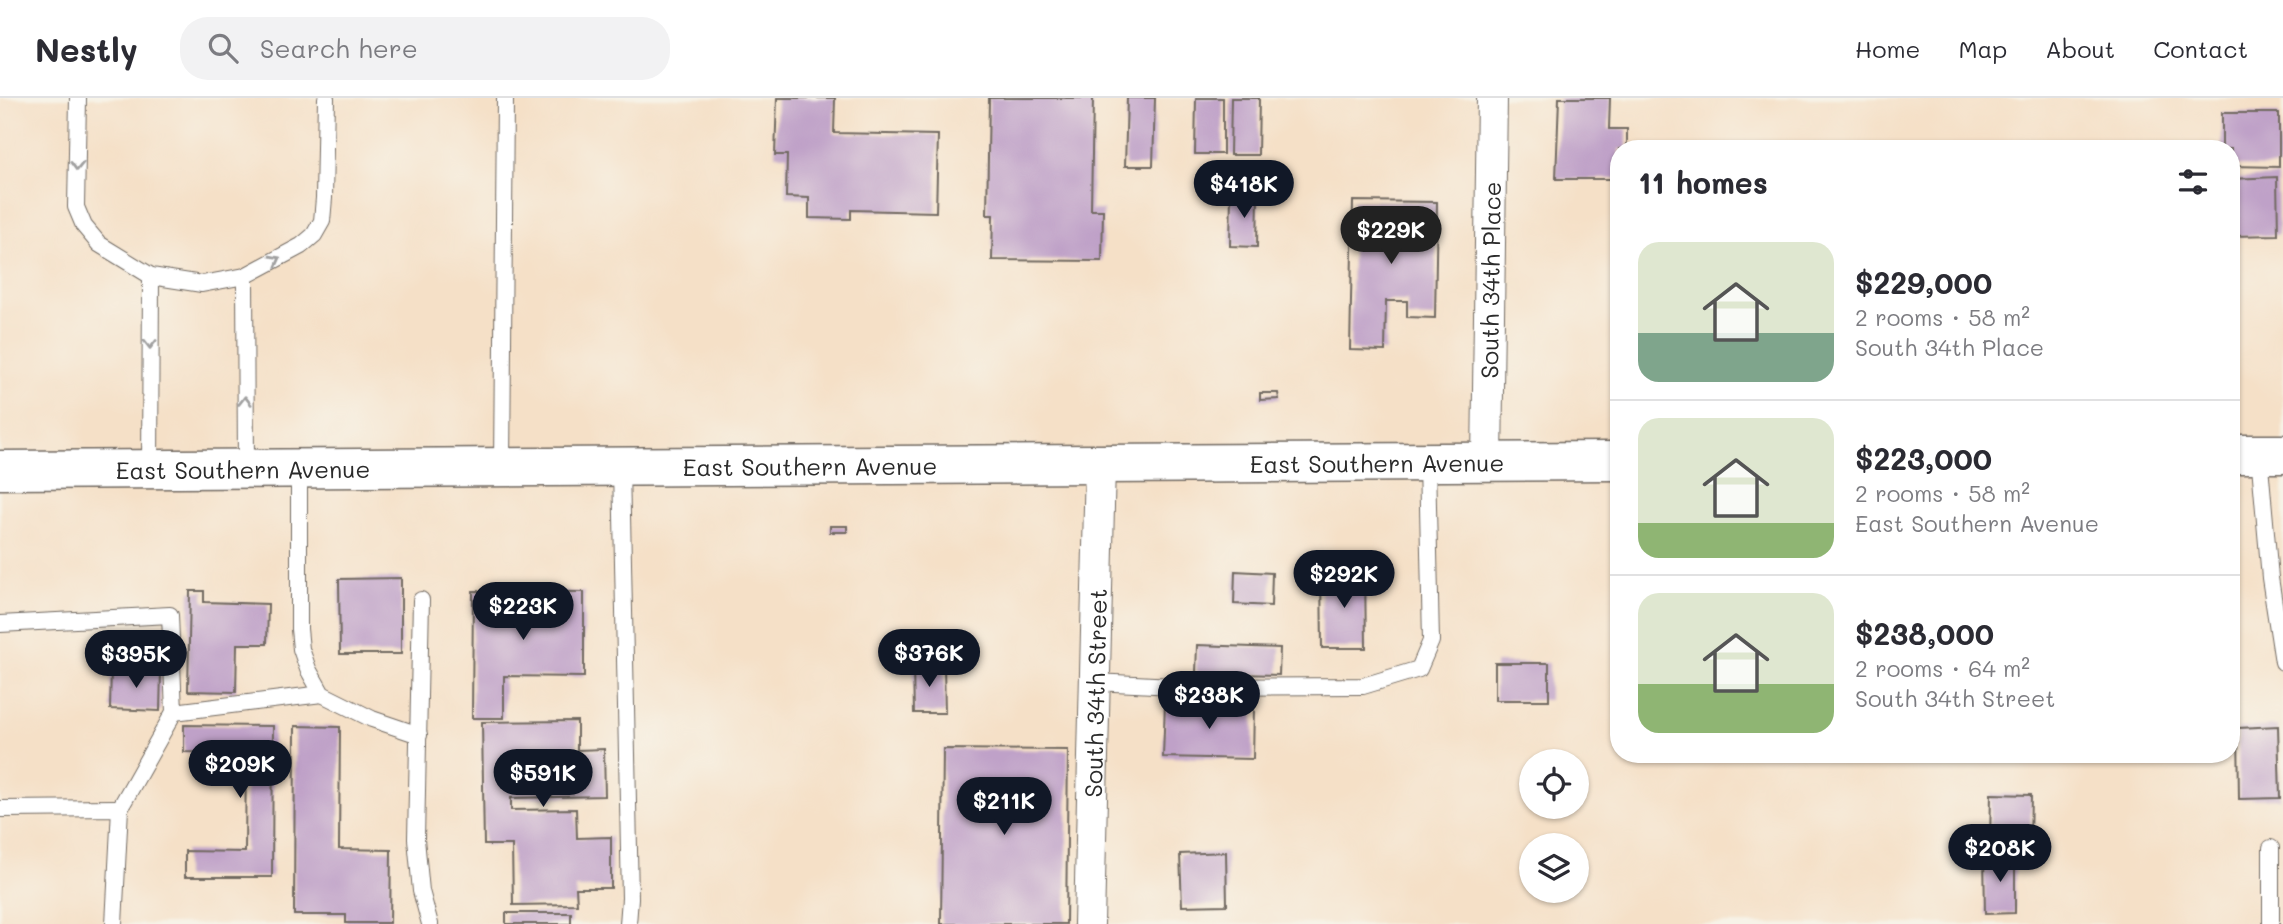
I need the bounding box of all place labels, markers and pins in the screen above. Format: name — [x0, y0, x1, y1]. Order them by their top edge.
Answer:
pin: $418K — [1195, 160, 1293, 220]
pin: $229K — [1342, 206, 1440, 266]
pin: $292K — [1295, 550, 1393, 610]
pin: $223K — [474, 582, 572, 642]
pin: $395K — [87, 630, 185, 690]
pin: $376K — [880, 630, 978, 689]
pin: $238K — [1160, 672, 1258, 731]
pin: $209K — [191, 740, 289, 800]
pin: $591K — [494, 750, 592, 809]
pin: $211K — [955, 778, 1053, 837]
pin: $208K — [1951, 824, 2049, 884]

